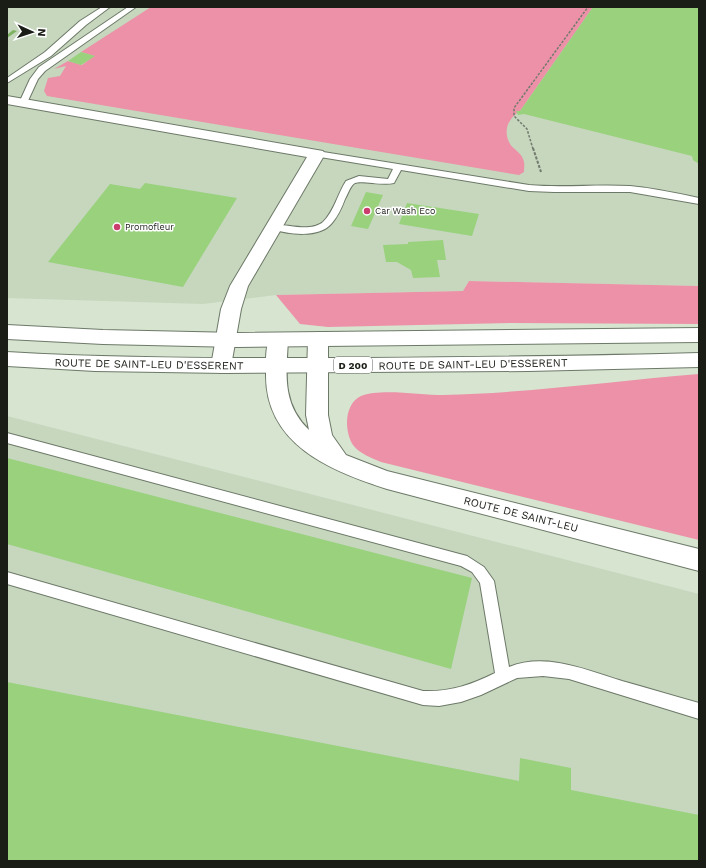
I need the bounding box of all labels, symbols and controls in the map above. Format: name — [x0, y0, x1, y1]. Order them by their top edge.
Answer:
north arrow — [12, 12, 52, 52]
text: N — [35, 28, 48, 37]
marker: Car Wash Eco — [362, 206, 372, 216]
place label: Car Wash Eco — [375, 206, 435, 216]
marker: Promofleur — [112, 222, 122, 232]
place label: Promofleur — [125, 222, 174, 232]
street label: ROUTE DE SAINT-LEU D'ESSERENT — [54, 356, 244, 373]
street label: ROUTE DE SAINT-LEU D'ESSERENT — [378, 356, 568, 373]
road number: D 200 — [334, 357, 372, 373]
street label: ROUTE DE SAINT-LEU — [462, 494, 579, 535]

